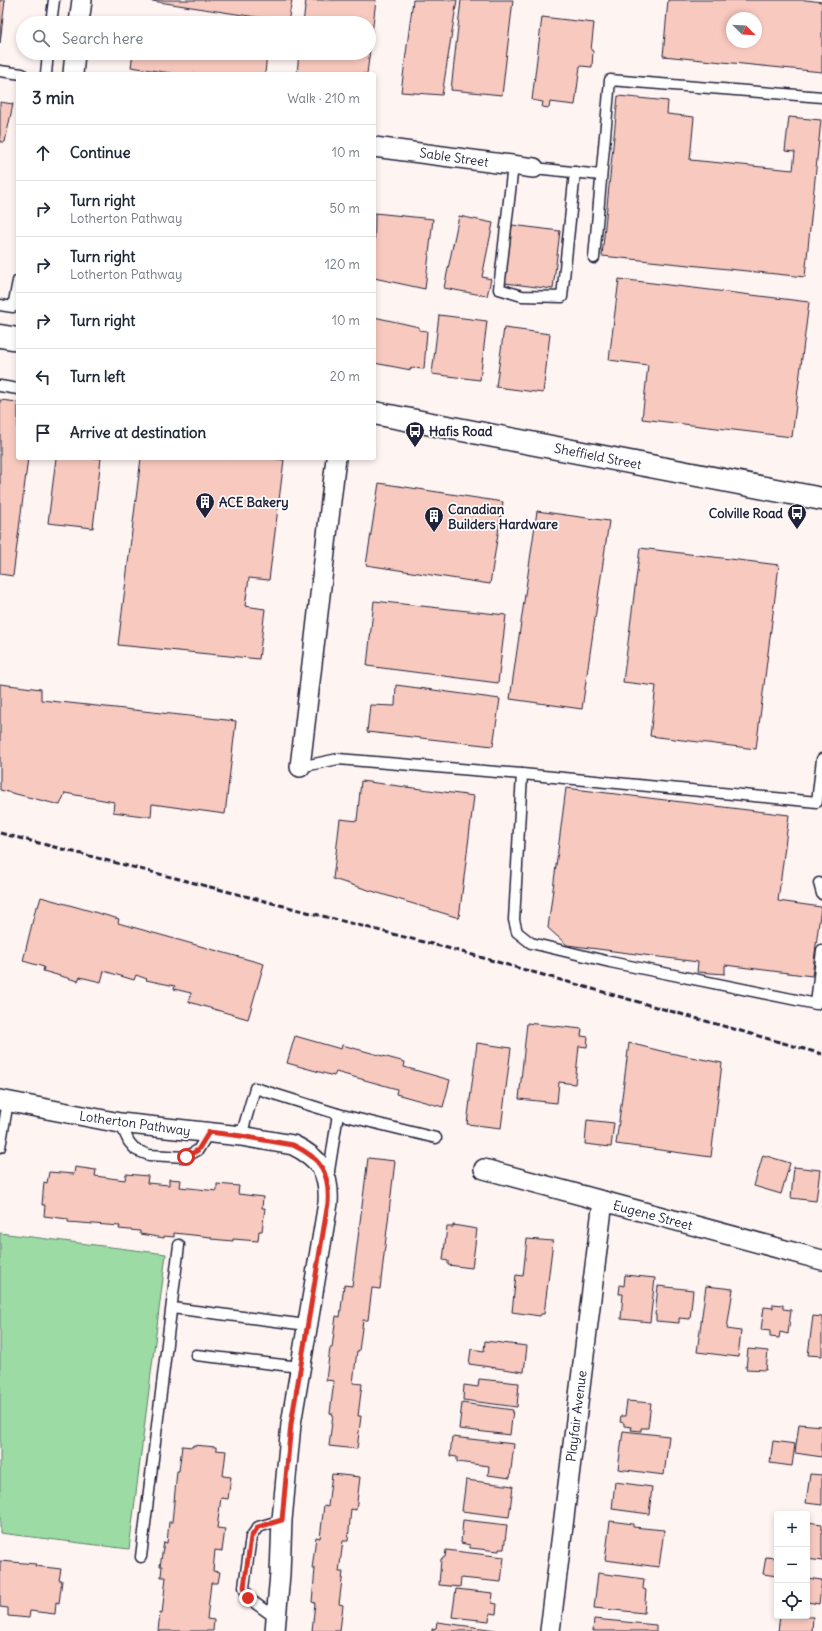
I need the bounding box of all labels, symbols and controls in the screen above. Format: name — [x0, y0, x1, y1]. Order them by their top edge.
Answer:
north arrow — [726, 12, 762, 48]
search box — [16, 16, 376, 60]
icon: search — [30, 27, 52, 49]
text: Search here — [62, 29, 143, 48]
text: 3 min — [32, 87, 74, 109]
text: Walk · 210 m — [287, 90, 360, 107]
icon: ahead — [32, 142, 54, 164]
text: Continue — [70, 143, 131, 162]
text: 10 m — [332, 144, 360, 161]
street label: Sable Street — [418, 144, 490, 171]
text: Turn right — [70, 191, 135, 210]
icon: right — [32, 198, 54, 220]
text: 50 m — [329, 200, 360, 217]
text: Lotherton Pathway — [70, 210, 182, 227]
text: Turn right — [70, 247, 135, 266]
icon: right — [32, 254, 54, 276]
text: 120 m — [325, 256, 360, 273]
text: Lotherton Pathway — [70, 266, 182, 283]
icon: right — [32, 310, 54, 332]
text: Turn right — [70, 311, 135, 330]
text: 10 m — [332, 312, 360, 329]
icon: left — [32, 366, 54, 388]
text: Turn left — [70, 367, 125, 386]
text: 20 m — [330, 368, 360, 385]
bus stop icon: Hafis Road — [404, 420, 426, 448]
icon: arrive — [32, 422, 54, 444]
text: Arrive at destination — [70, 423, 206, 442]
place label: Hafis Road — [429, 423, 493, 440]
street label: Sheffield Street — [553, 440, 644, 473]
building icon: ACE Bakery — [194, 491, 216, 519]
place label: ACE Bakery — [219, 494, 289, 511]
place label: Canadian Builders Hardware — [448, 501, 558, 533]
bus stop icon: Colville Road — [786, 502, 808, 530]
building icon: Canadian Builders Hardware — [423, 505, 445, 533]
place label: Colville Road — [709, 505, 783, 522]
street label: Lotherton Pathway — [78, 1107, 192, 1140]
route start — [177, 1148, 195, 1166]
street label: Eugene Street — [611, 1197, 695, 1234]
street label: Playfair Avenue — [562, 1369, 591, 1463]
map controls — [774, 1511, 810, 1619]
button: + — [774, 1511, 810, 1547]
button: − — [774, 1547, 810, 1583]
button: locate — [774, 1583, 810, 1619]
route end — [239, 1589, 257, 1607]

